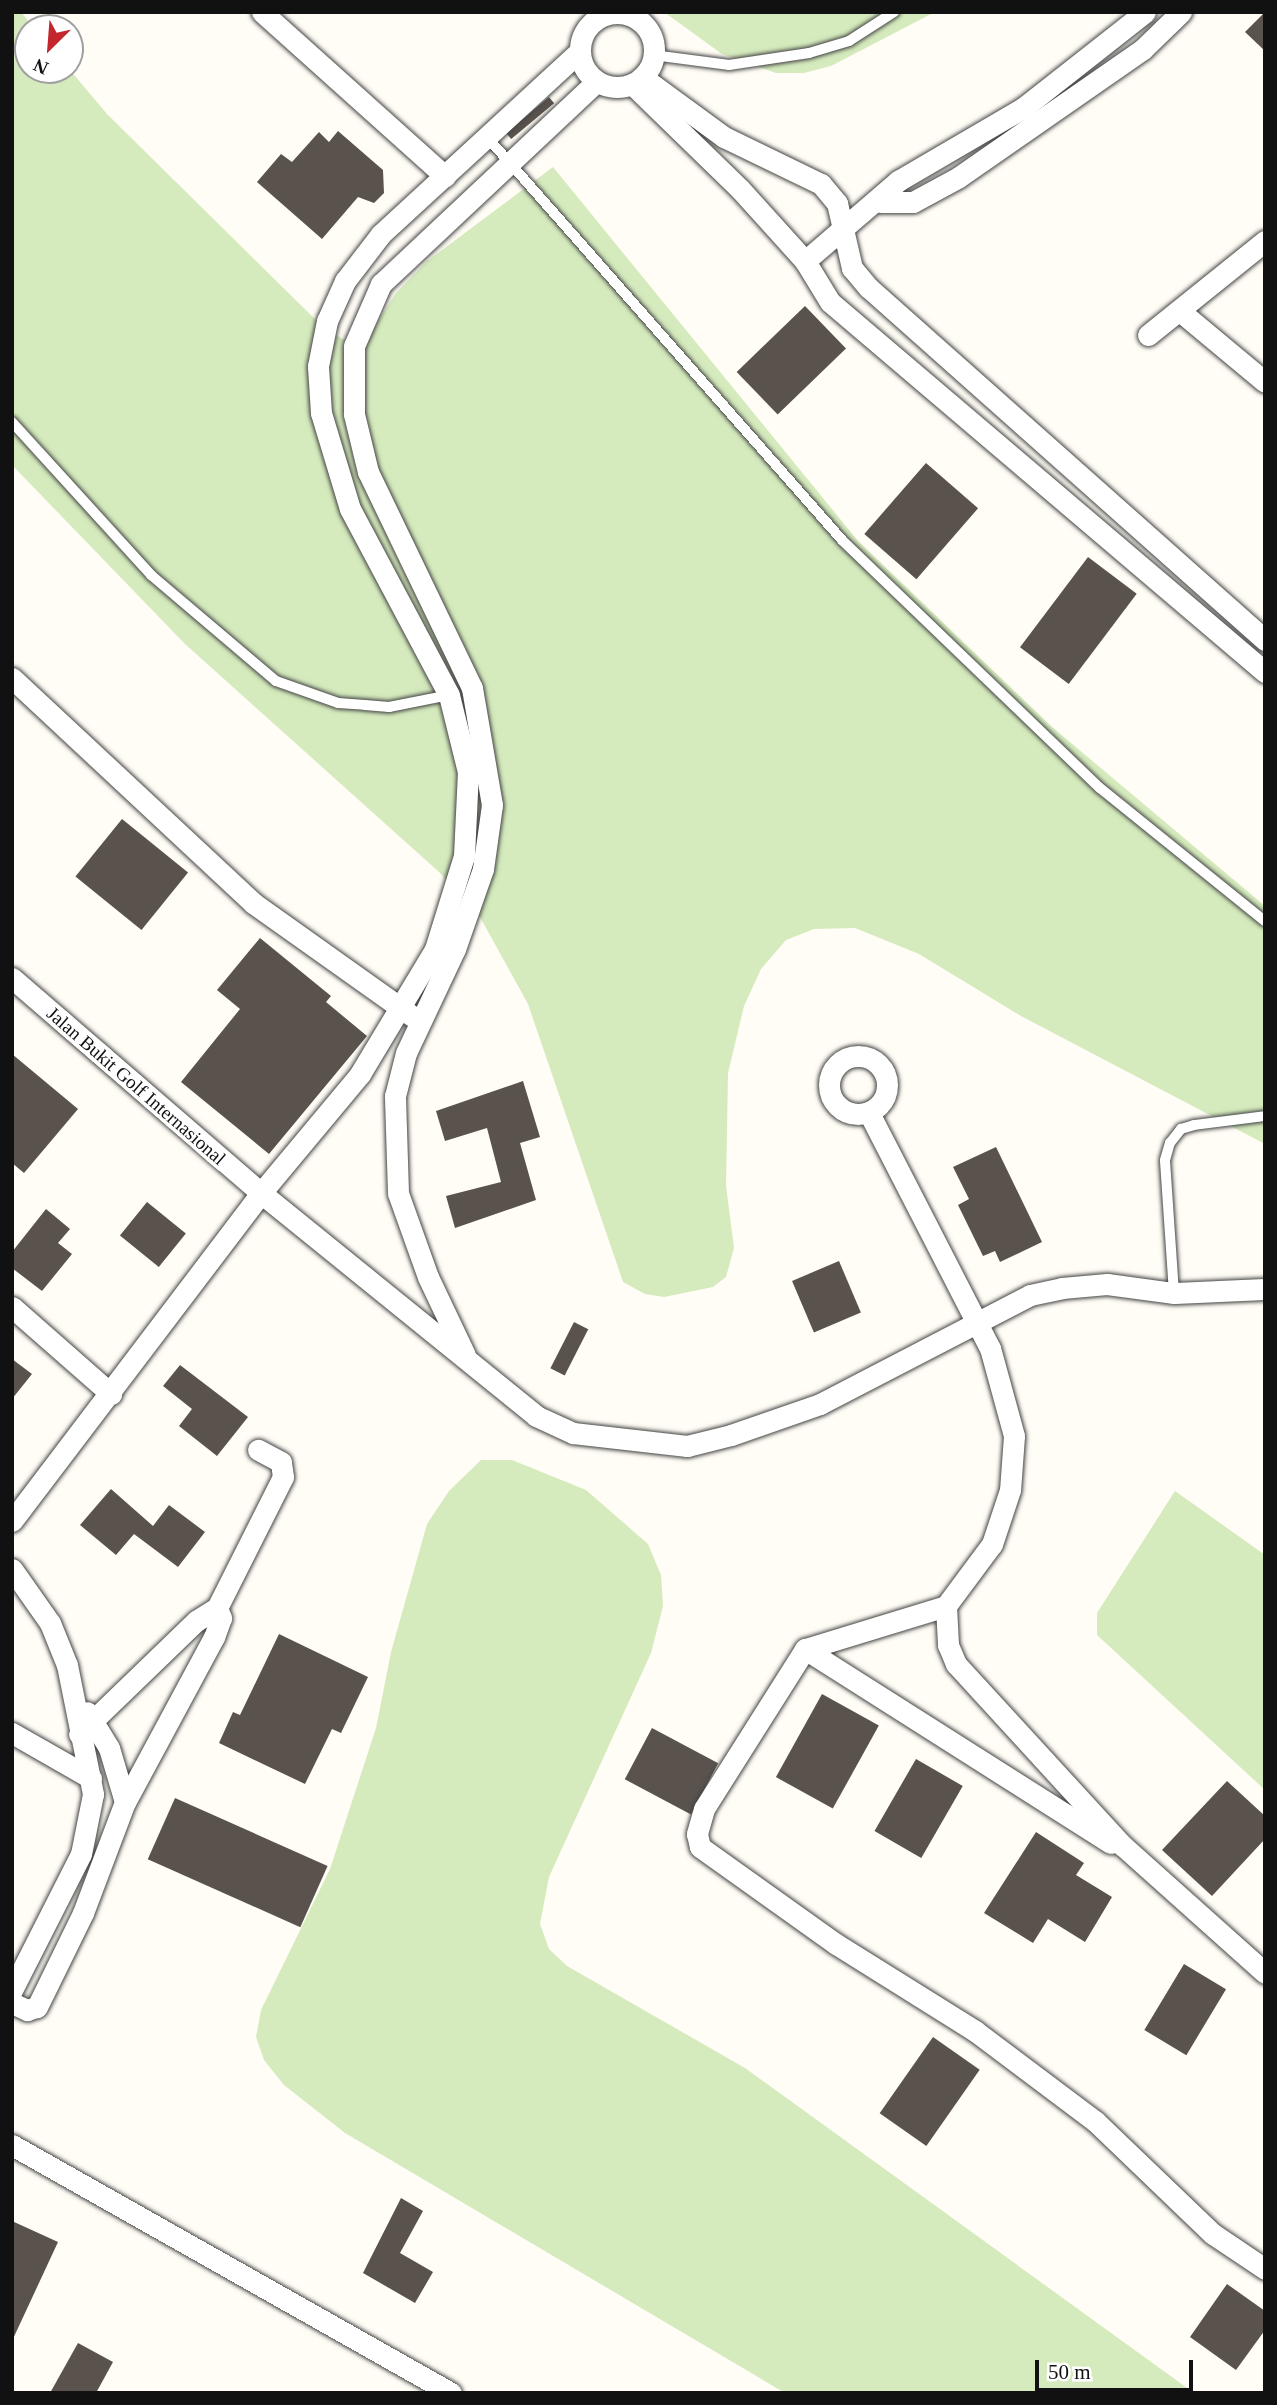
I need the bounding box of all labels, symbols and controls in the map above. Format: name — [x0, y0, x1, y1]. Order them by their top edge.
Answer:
north arrow — [14, 14, 84, 84]
text: N — [30, 54, 51, 79]
street label: Jalan Bukit Golf Internasional — [42, 1002, 230, 1170]
scale bar — [1039, 2346, 1196, 2390]
text: 50 m — [1048, 2360, 1091, 2384]

